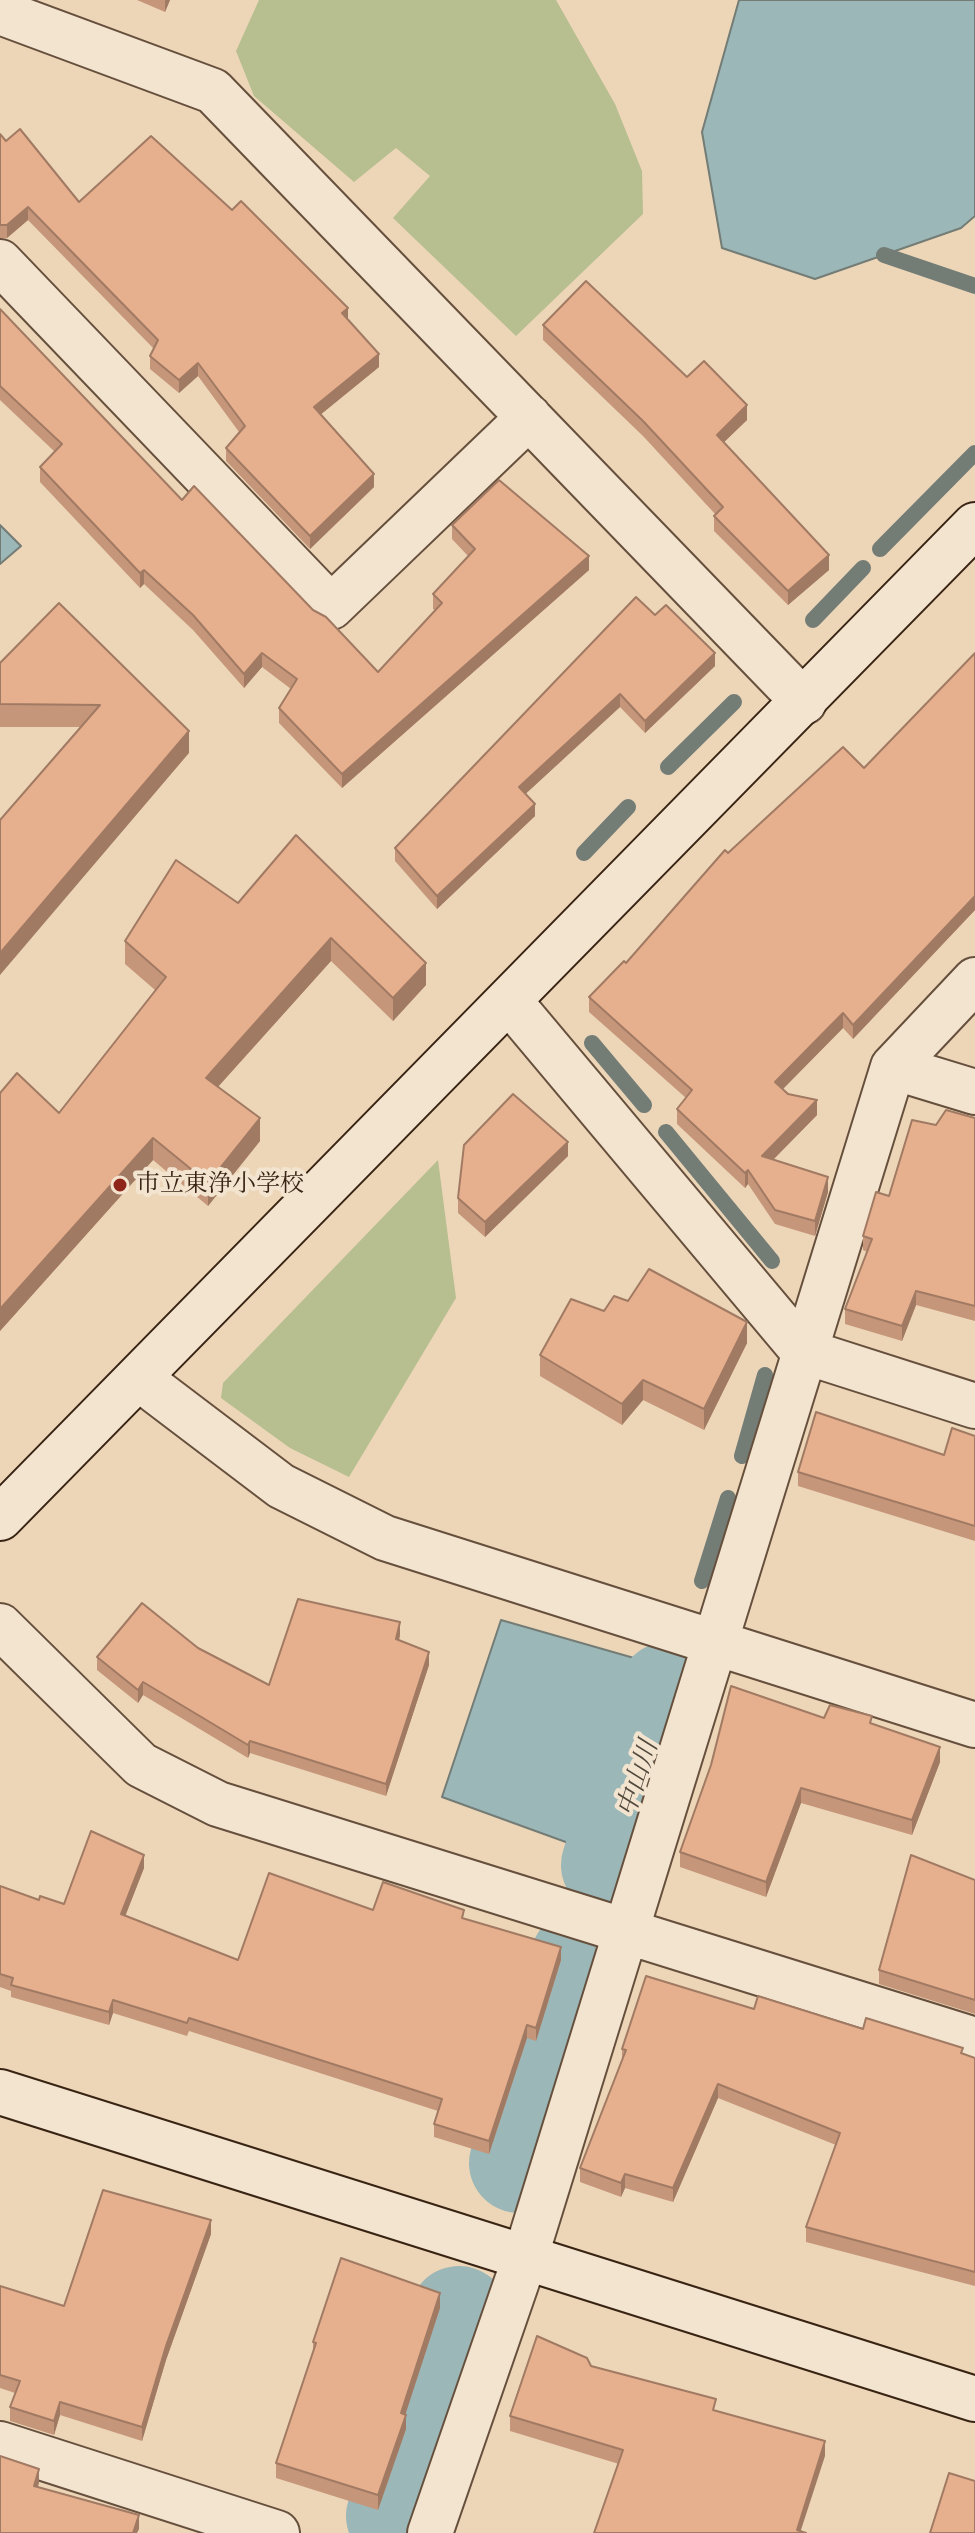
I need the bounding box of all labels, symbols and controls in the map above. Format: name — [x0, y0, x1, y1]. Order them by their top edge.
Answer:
place label: 市立東浄小学校 — [136, 1171, 304, 1199]
marker: 市立東浄小学校 — [111, 1176, 129, 1194]
water label: 中山川 — [612, 1737, 666, 1821]

